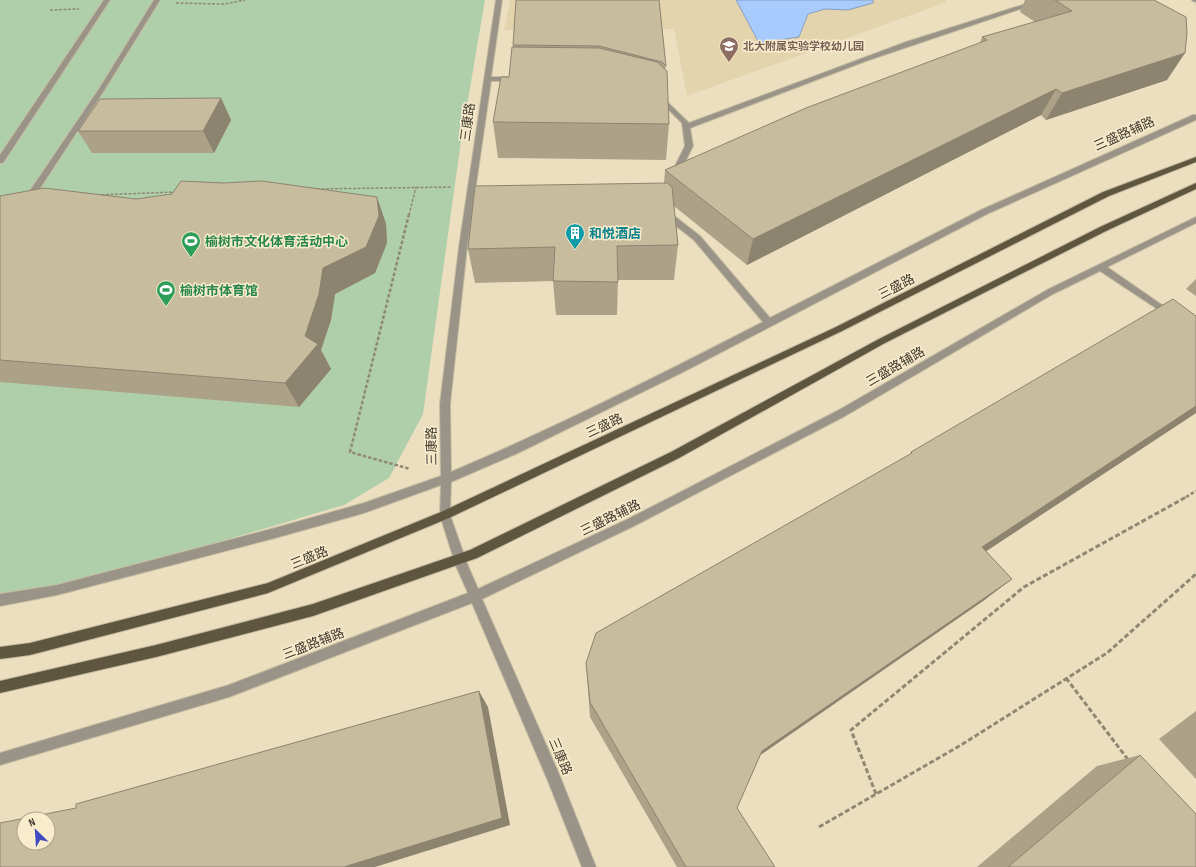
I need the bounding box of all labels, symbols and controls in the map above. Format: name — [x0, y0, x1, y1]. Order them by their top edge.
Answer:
school or university icon: 北大附属实验学校幼儿园 — [718, 35, 740, 63]
place label: 北大附属实验学校幼儿园 — [743, 40, 864, 53]
street label: 三康路 — [457, 102, 479, 143]
street label: 三盛路辅路 — [1091, 113, 1157, 154]
building icon: 和悦酒店 — [564, 222, 586, 250]
place label: 和悦酒店 — [589, 226, 641, 242]
sports icon: 榆树市文化体育活动中心 — [180, 230, 202, 258]
place label: 榆树市文化体育活动中心 — [205, 234, 348, 250]
street label: 三盛路 — [875, 271, 917, 303]
sports icon: 榆树市体育馆 — [155, 279, 177, 307]
place label: 榆树市体育馆 — [180, 283, 258, 299]
street label: 三盛路辅路 — [863, 344, 928, 390]
street label: 三盛路 — [583, 410, 625, 441]
street label: 三康路 — [424, 426, 440, 466]
street label: 三盛路辅路 — [578, 496, 643, 539]
street label: 三盛路 — [288, 543, 330, 573]
street label: 三盛路辅路 — [280, 625, 347, 663]
street label: 三康路 — [545, 735, 575, 777]
north arrow — [16, 811, 56, 851]
text: N — [27, 815, 38, 830]

